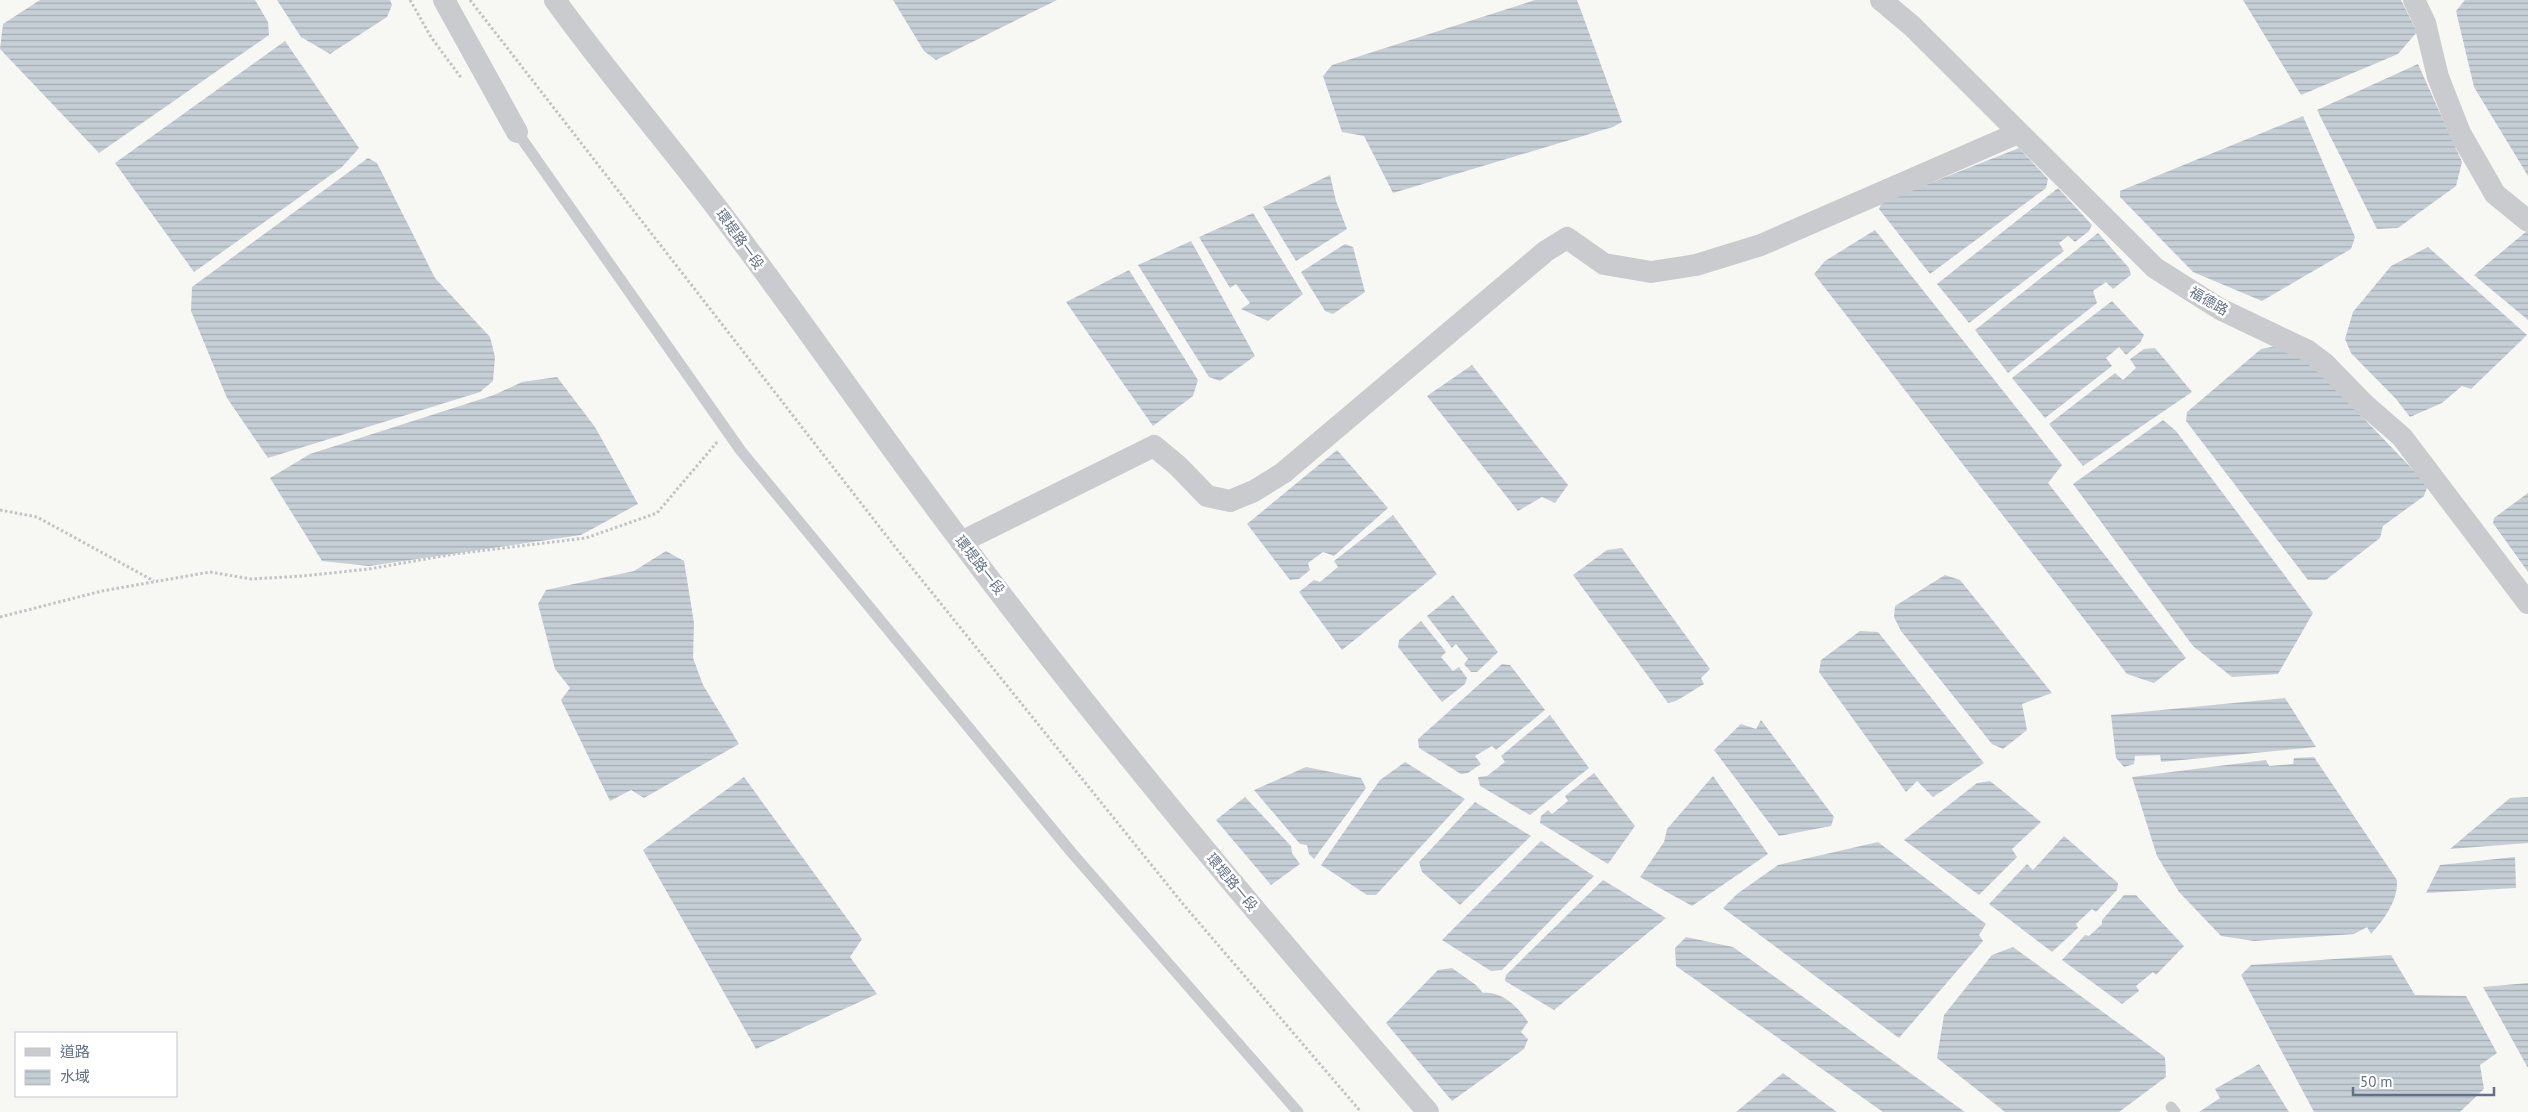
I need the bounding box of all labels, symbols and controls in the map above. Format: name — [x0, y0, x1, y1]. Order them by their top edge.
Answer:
street label: 環堤路一段 — [712, 205, 768, 273]
street label: 福德路 — [2186, 283, 2232, 319]
street label: 環堤路一段 — [951, 532, 1009, 598]
street label: 環堤路一段 — [1203, 849, 1261, 915]
legend — [15, 1032, 178, 1097]
text: 道路 — [60, 1042, 90, 1061]
scale bar — [2353, 1064, 2494, 1096]
text: 水域 — [60, 1067, 90, 1086]
text: 50 m — [2360, 1072, 2393, 1091]

